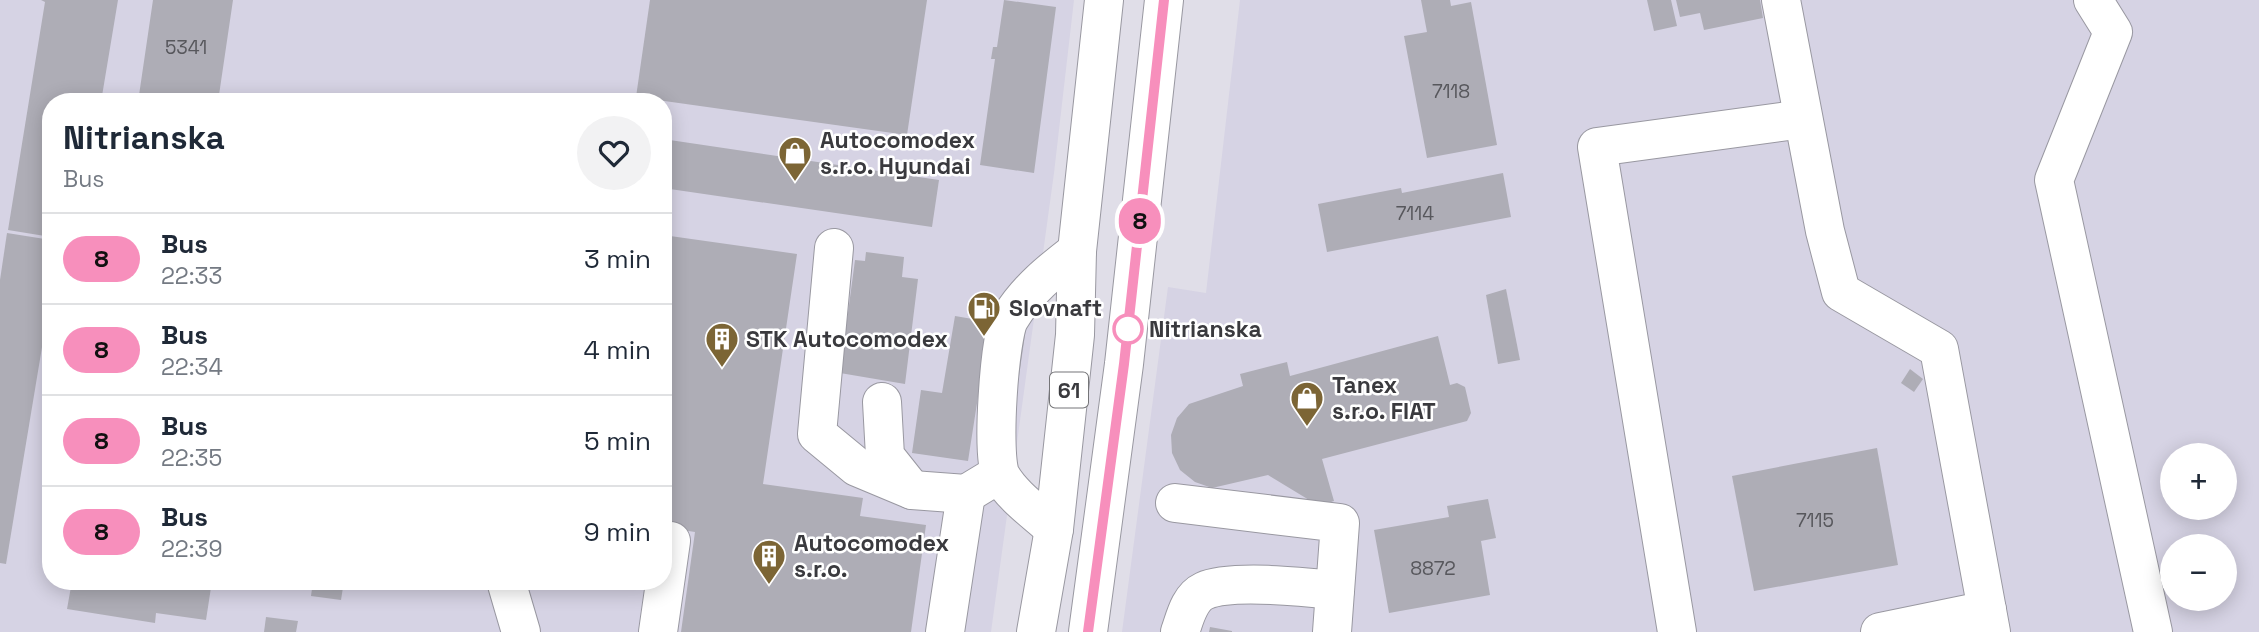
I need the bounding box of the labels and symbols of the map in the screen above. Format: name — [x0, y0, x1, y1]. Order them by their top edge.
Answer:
house number: 5341 — [165, 35, 207, 60]
house number: 7118 — [1432, 79, 1470, 104]
place label: Autocomodex s.r.o. Hyundai — [820, 125, 975, 181]
shop icon: Autocomodex s.r.o. Hyundai — [776, 134, 814, 183]
line badge: 8 — [1117, 198, 1163, 244]
house number: 7114 — [1396, 201, 1434, 226]
fuel station icon: Slovnaft — [965, 289, 1003, 338]
place label: Slovnaft — [1009, 293, 1102, 323]
marker: Nitrianska — [1113, 314, 1143, 344]
place label: Nitrianska — [1149, 314, 1262, 344]
building icon: STK Autocomodex — [703, 320, 741, 369]
place label: STK Autocomodex — [746, 324, 948, 354]
place label: Tanex s.r.o. FIAT — [1332, 370, 1436, 426]
road number: 61 — [1050, 372, 1088, 408]
shop icon: Tanex s.r.o. FIAT — [1288, 379, 1326, 428]
house number: 7115 — [1796, 508, 1834, 533]
place label: Autocomodex s.r.o. — [794, 528, 949, 584]
building icon: Autocomodex s.r.o. — [750, 537, 788, 586]
house number: 8872 — [1410, 556, 1456, 581]

